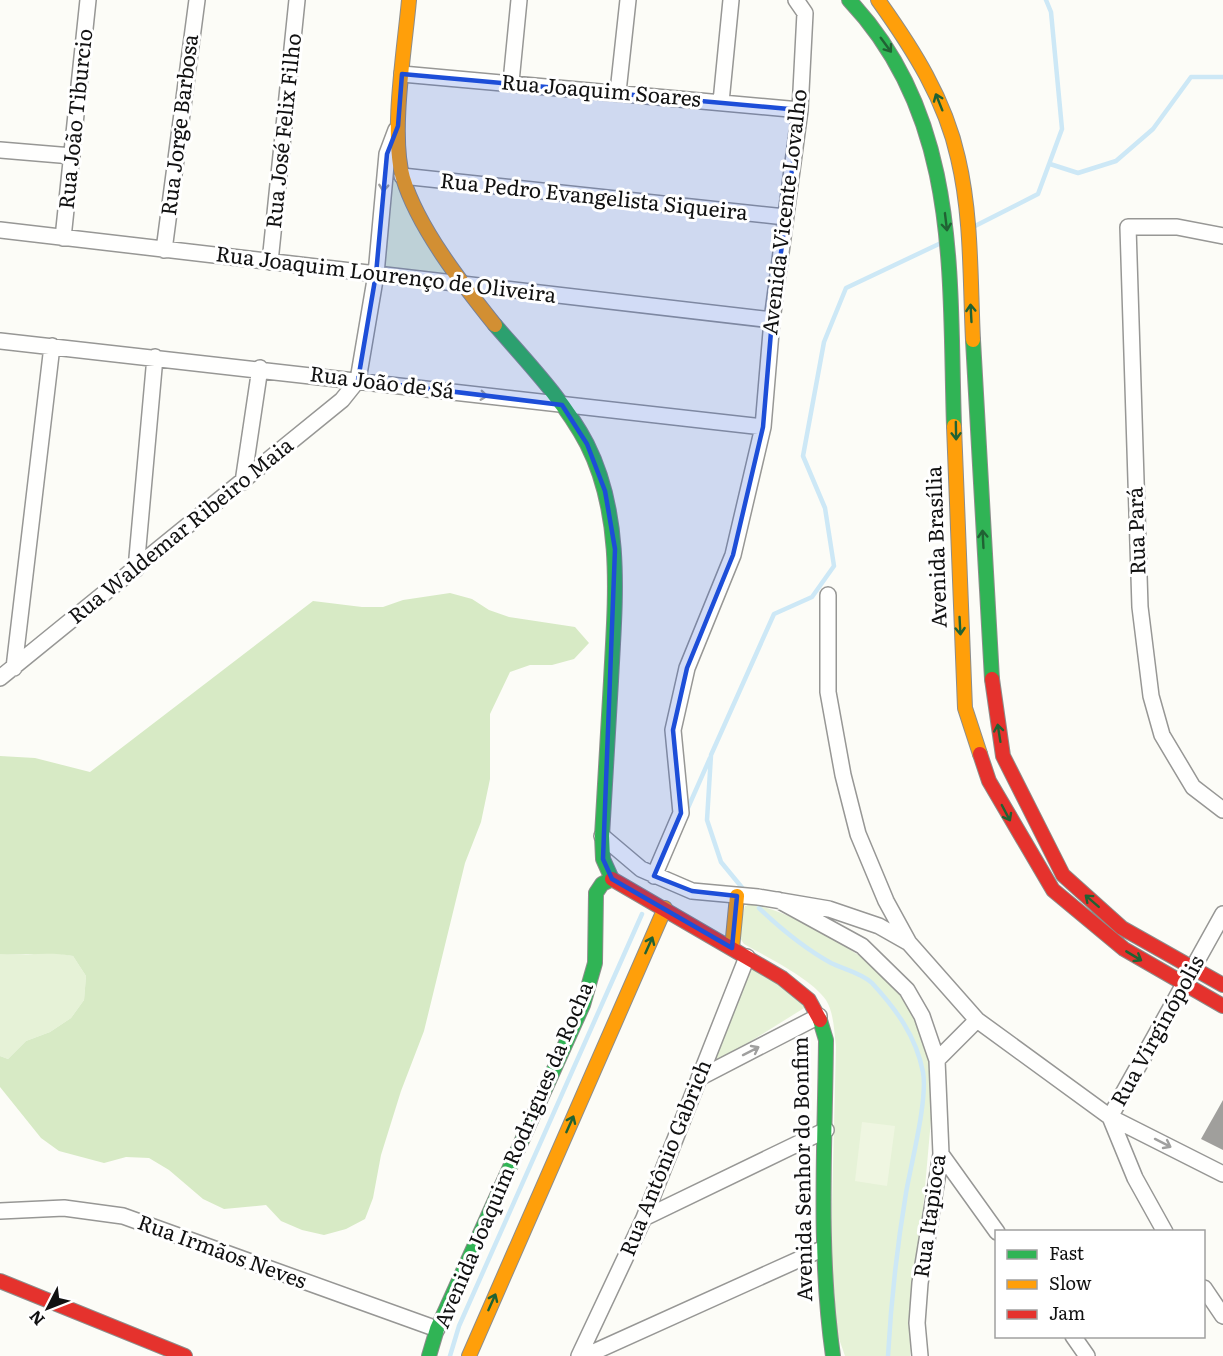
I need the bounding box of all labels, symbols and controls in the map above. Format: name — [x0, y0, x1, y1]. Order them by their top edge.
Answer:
street label: Rua João Tiburcio — [49, 27, 98, 211]
street label: Rua Jorge Barbosa — [151, 32, 204, 217]
street label: Rua José Felix Filho — [256, 32, 307, 230]
one-way arrow — [880, 37, 892, 53]
street label: Rua Joaquim Soares — [500, 64, 702, 113]
street label: Avenida Vicente Lovalho — [752, 87, 813, 336]
one-way arrow — [933, 93, 944, 112]
street label: Rua Pedro Evangelista Siqueira — [439, 163, 750, 226]
one-way arrow — [378, 172, 389, 192]
one-way arrow — [941, 211, 952, 231]
street label: Rua Joaquim Lourenço de Oliveira — [214, 236, 559, 309]
one-way arrow — [966, 304, 977, 324]
street label: Rua João de Sá — [308, 356, 457, 405]
one-way arrow — [468, 390, 488, 401]
one-way arrow — [950, 421, 961, 441]
street label: Rua Waldemar Ribeiro Maia — [60, 428, 299, 630]
street label: Avenida Brasília — [916, 465, 953, 629]
street label: Rua Pará — [1117, 486, 1152, 576]
one-way arrow — [978, 530, 989, 549]
one-way arrow — [955, 616, 966, 636]
one-way arrow — [993, 724, 1004, 744]
one-way arrow — [1000, 804, 1012, 821]
one-way arrow — [1085, 894, 1100, 908]
one-way arrow — [643, 937, 655, 955]
street label: Rua Virginópolis — [1101, 949, 1210, 1111]
one-way arrow — [1125, 950, 1142, 962]
street label: Avenida Joaquim Rodrigues da Rocha — [424, 975, 599, 1332]
street label: Avenida Senhor do Bonfim — [783, 1036, 818, 1302]
one-way arrow — [741, 1045, 759, 1056]
street label: Rua Antônio Gabrich — [610, 1054, 717, 1260]
one-way arrow — [565, 1115, 576, 1133]
one-way arrow — [1153, 1138, 1171, 1149]
street label: Rua Itapioca — [903, 1151, 952, 1280]
street label: Rua Irmãos Neves — [134, 1205, 312, 1295]
legend — [995, 1230, 1205, 1338]
text: Fast — [1049, 1239, 1085, 1266]
text: Slow — [1049, 1269, 1092, 1296]
north arrow — [18, 1278, 78, 1338]
one-way arrow — [486, 1294, 498, 1312]
text: Jam — [1049, 1299, 1085, 1326]
text: N — [23, 1306, 50, 1332]

